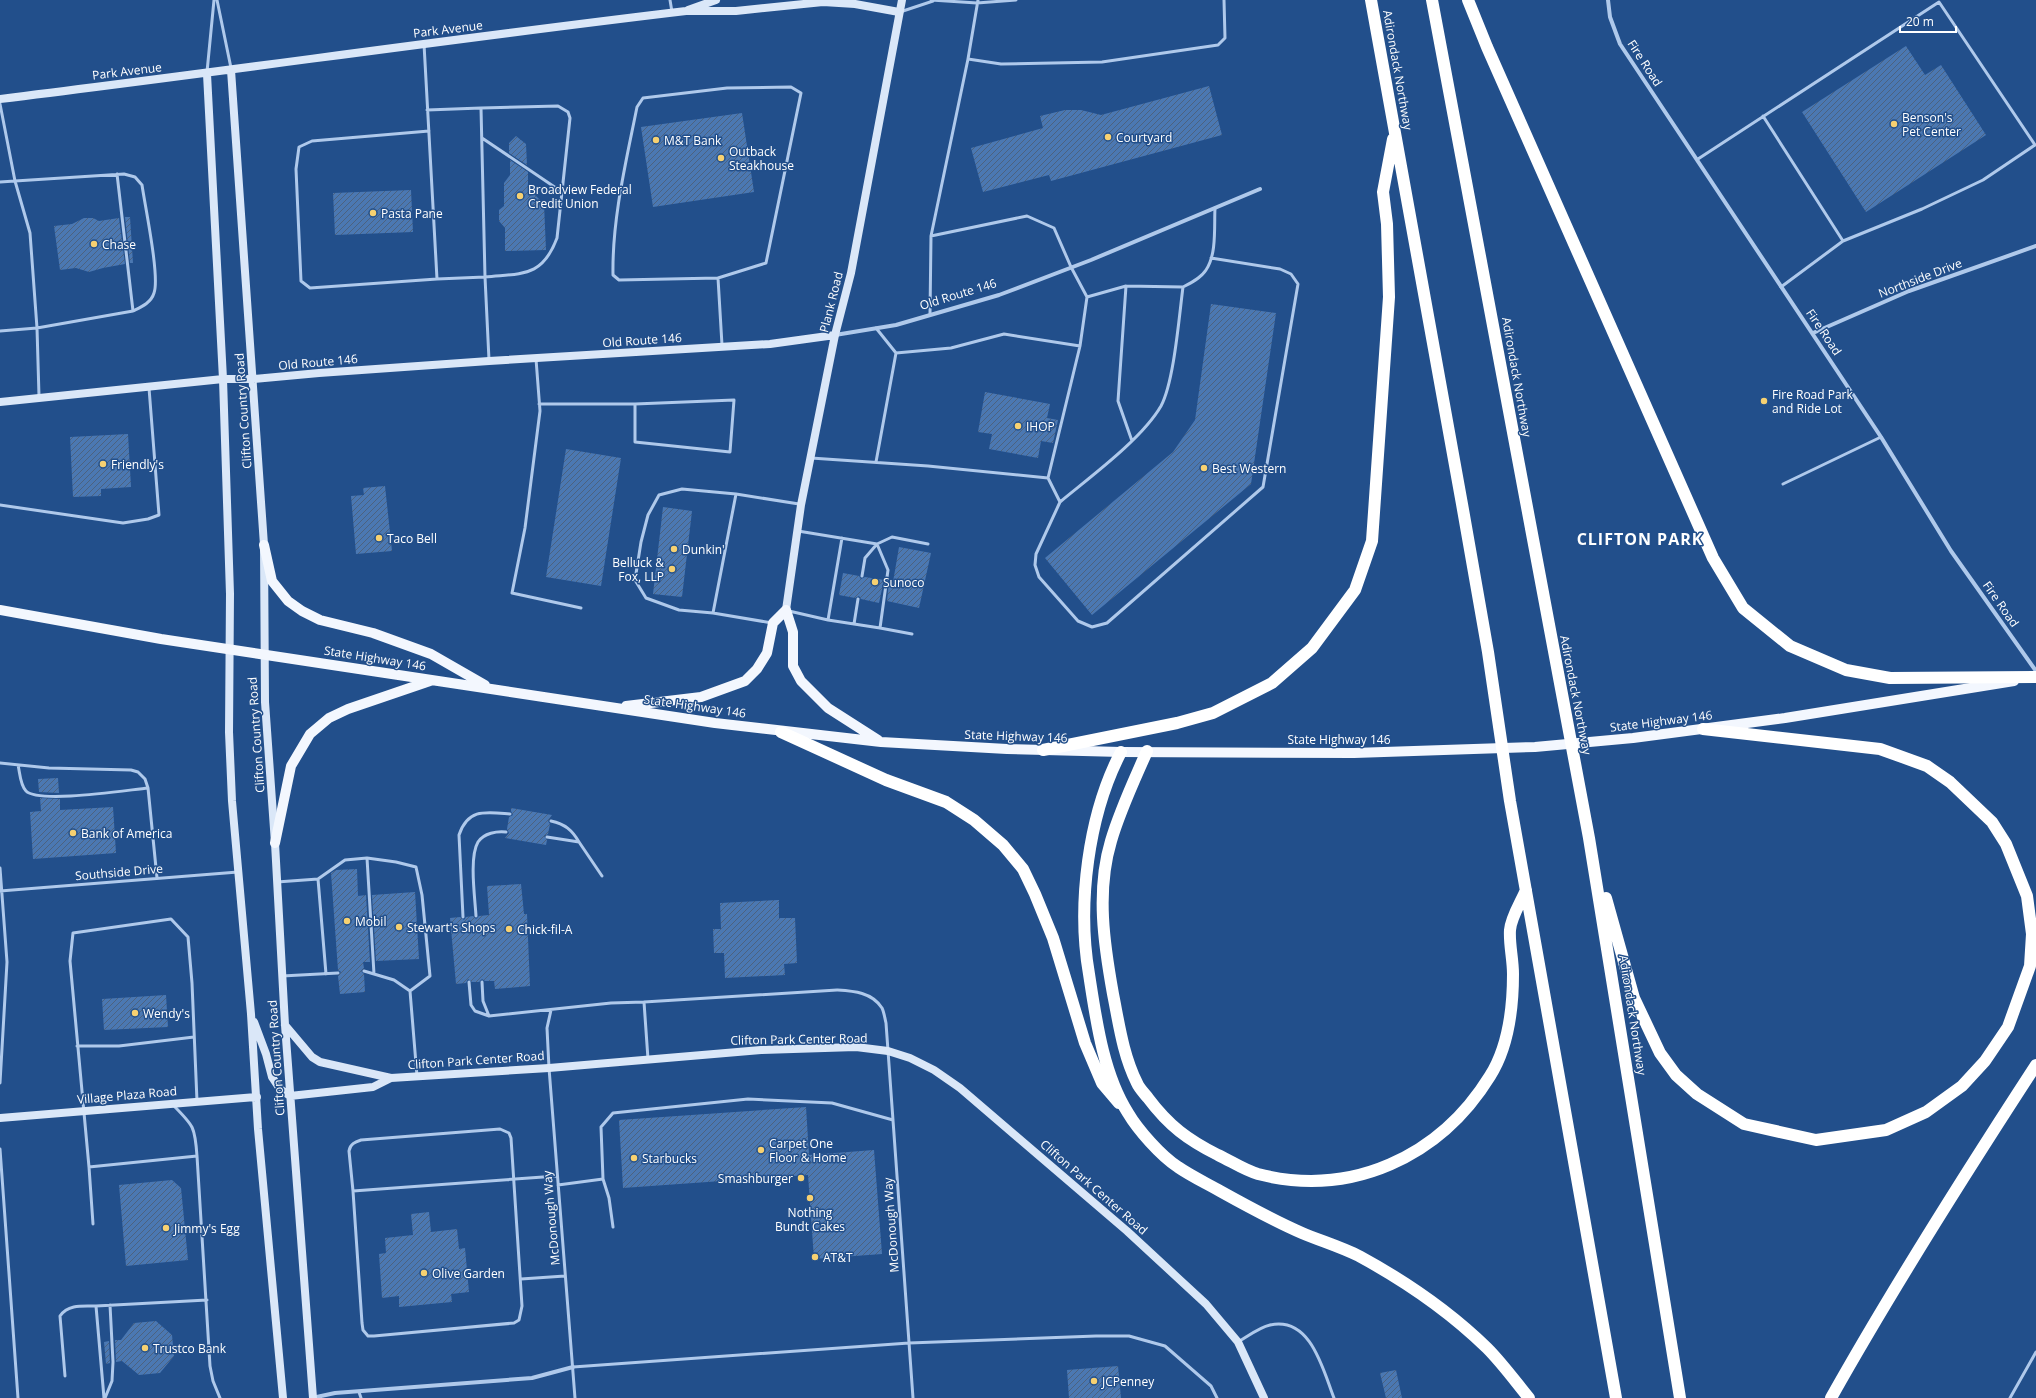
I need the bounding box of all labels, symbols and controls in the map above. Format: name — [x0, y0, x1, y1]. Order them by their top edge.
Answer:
scale bar — [1900, 8, 1956, 34]
street label: Adirondack Northway — [1379, 9, 1417, 132]
text: 20 m — [1906, 13, 1934, 30]
street label: Park Avenue — [412, 16, 484, 42]
street label: Fire Road — [1624, 36, 1666, 90]
street label: Park Avenue — [91, 58, 163, 84]
place label: Benson's Pet Center — [1902, 109, 1961, 140]
marker: Benson's Pet Center — [1889, 119, 1899, 129]
place label: Courtyard — [1116, 129, 1172, 146]
place label: M&T Bank — [664, 132, 722, 149]
marker: Courtyard — [1103, 132, 1113, 142]
marker: M&T Bank — [651, 135, 661, 145]
place label: Outback Steakhouse — [729, 143, 794, 174]
marker: Outback Steakhouse — [716, 153, 726, 163]
place label: Broadview Federal Credit Union — [528, 181, 632, 212]
marker: Broadview Federal Credit Union — [515, 191, 525, 201]
place label: Pasta Pane — [381, 205, 443, 222]
marker: Pasta Pane — [368, 208, 378, 218]
place label: Chase — [102, 236, 136, 253]
marker: Chase — [89, 239, 99, 249]
street label: Northside Drive — [1876, 254, 1964, 302]
street label: Plank Road — [815, 270, 847, 334]
street label: Old Route 146 — [917, 274, 999, 314]
street label: Fire Road — [1802, 305, 1846, 359]
street label: Adirondack Northway — [1498, 316, 1536, 439]
street label: Old Route 146 — [602, 329, 682, 351]
street label: Old Route 146 — [278, 350, 358, 374]
street label: Clifton Country Road — [230, 353, 256, 469]
place label: Fire Road Park and Ride Lot — [1772, 386, 1854, 417]
marker: Fire Road Park and Ride Lot — [1759, 396, 1769, 406]
place label: IHOP — [1026, 418, 1055, 435]
marker: IHOP — [1013, 421, 1023, 431]
place label: Friendly's — [111, 456, 164, 473]
marker: Friendly's — [98, 459, 108, 469]
place label: Best Western — [1212, 460, 1286, 477]
marker: Best Western — [1199, 463, 1209, 473]
district label: CLIFTON PARK — [1577, 528, 1703, 550]
place label: Taco Bell — [387, 530, 437, 547]
marker: Taco Bell — [374, 533, 384, 543]
place label: Dunkin' — [682, 541, 725, 558]
marker: Dunkin' — [669, 544, 679, 554]
place label: Belluck & Fox, LLP — [612, 554, 664, 585]
marker: Belluck & Fox, LLP — [667, 564, 677, 574]
place label: Sunoco — [883, 574, 924, 591]
marker: Sunoco — [870, 577, 880, 587]
street label: Fire Road — [1979, 578, 2023, 630]
street label: Adirondack Northway — [1556, 634, 1596, 757]
street label: State Highway 146 — [323, 642, 427, 674]
street label: Clifton Country Road — [243, 677, 269, 793]
street label: State Highway 146 — [643, 690, 747, 722]
street label: State Highway 146 — [1609, 706, 1713, 736]
street label: State Highway 146 — [964, 726, 1068, 746]
street label: State Highway 146 — [1287, 731, 1391, 748]
place label: Bank of America — [81, 825, 172, 842]
marker: Bank of America — [68, 828, 78, 838]
street label: Southside Drive — [74, 860, 164, 884]
place label: Mobil — [355, 913, 386, 930]
marker: Mobil — [342, 916, 352, 926]
place label: Stewart's Shops — [407, 919, 496, 936]
place label: Chick-fil-A — [517, 921, 573, 938]
marker: Stewart's Shops — [394, 922, 404, 932]
marker: Chick-fil-A — [504, 924, 514, 934]
street label: Adirondack Northway — [1615, 954, 1651, 1077]
street label: Clifton Country Road — [263, 1000, 289, 1116]
place label: Wendy's — [143, 1005, 190, 1022]
marker: Wendy's — [130, 1008, 140, 1018]
street label: Clifton Park Center Road — [730, 1029, 868, 1049]
street label: Clifton Park Center Road — [407, 1047, 545, 1073]
street label: Village Plaza Road — [76, 1082, 178, 1108]
place label: Carpet One Floor & Home — [769, 1135, 847, 1166]
street label: Clifton Park Center Road — [1037, 1136, 1151, 1238]
marker: Carpet One Floor & Home — [756, 1145, 766, 1155]
place label: Starbucks — [642, 1150, 697, 1167]
marker: Starbucks — [629, 1153, 639, 1163]
street label: McDonough Way — [538, 1169, 564, 1266]
place label: Smashburger — [718, 1170, 793, 1187]
marker: Smashburger — [796, 1173, 806, 1183]
street label: McDonough Way — [879, 1176, 903, 1273]
marker: Nothing Bundt Cakes — [805, 1193, 815, 1203]
place label: Nothing Bundt Cakes — [775, 1204, 845, 1235]
place label: Jimmy's Egg — [173, 1220, 240, 1237]
marker: Jimmy's Egg — [161, 1223, 171, 1233]
place label: AT&T — [823, 1249, 853, 1266]
marker: AT&T — [810, 1252, 820, 1262]
place label: Olive Garden — [432, 1265, 505, 1282]
marker: Olive Garden — [419, 1268, 429, 1278]
place label: Trustco Bank — [153, 1340, 227, 1357]
marker: Trustco Bank — [140, 1343, 150, 1353]
place label: JCPenney — [1101, 1373, 1155, 1390]
marker: JCPenney — [1089, 1376, 1099, 1386]

